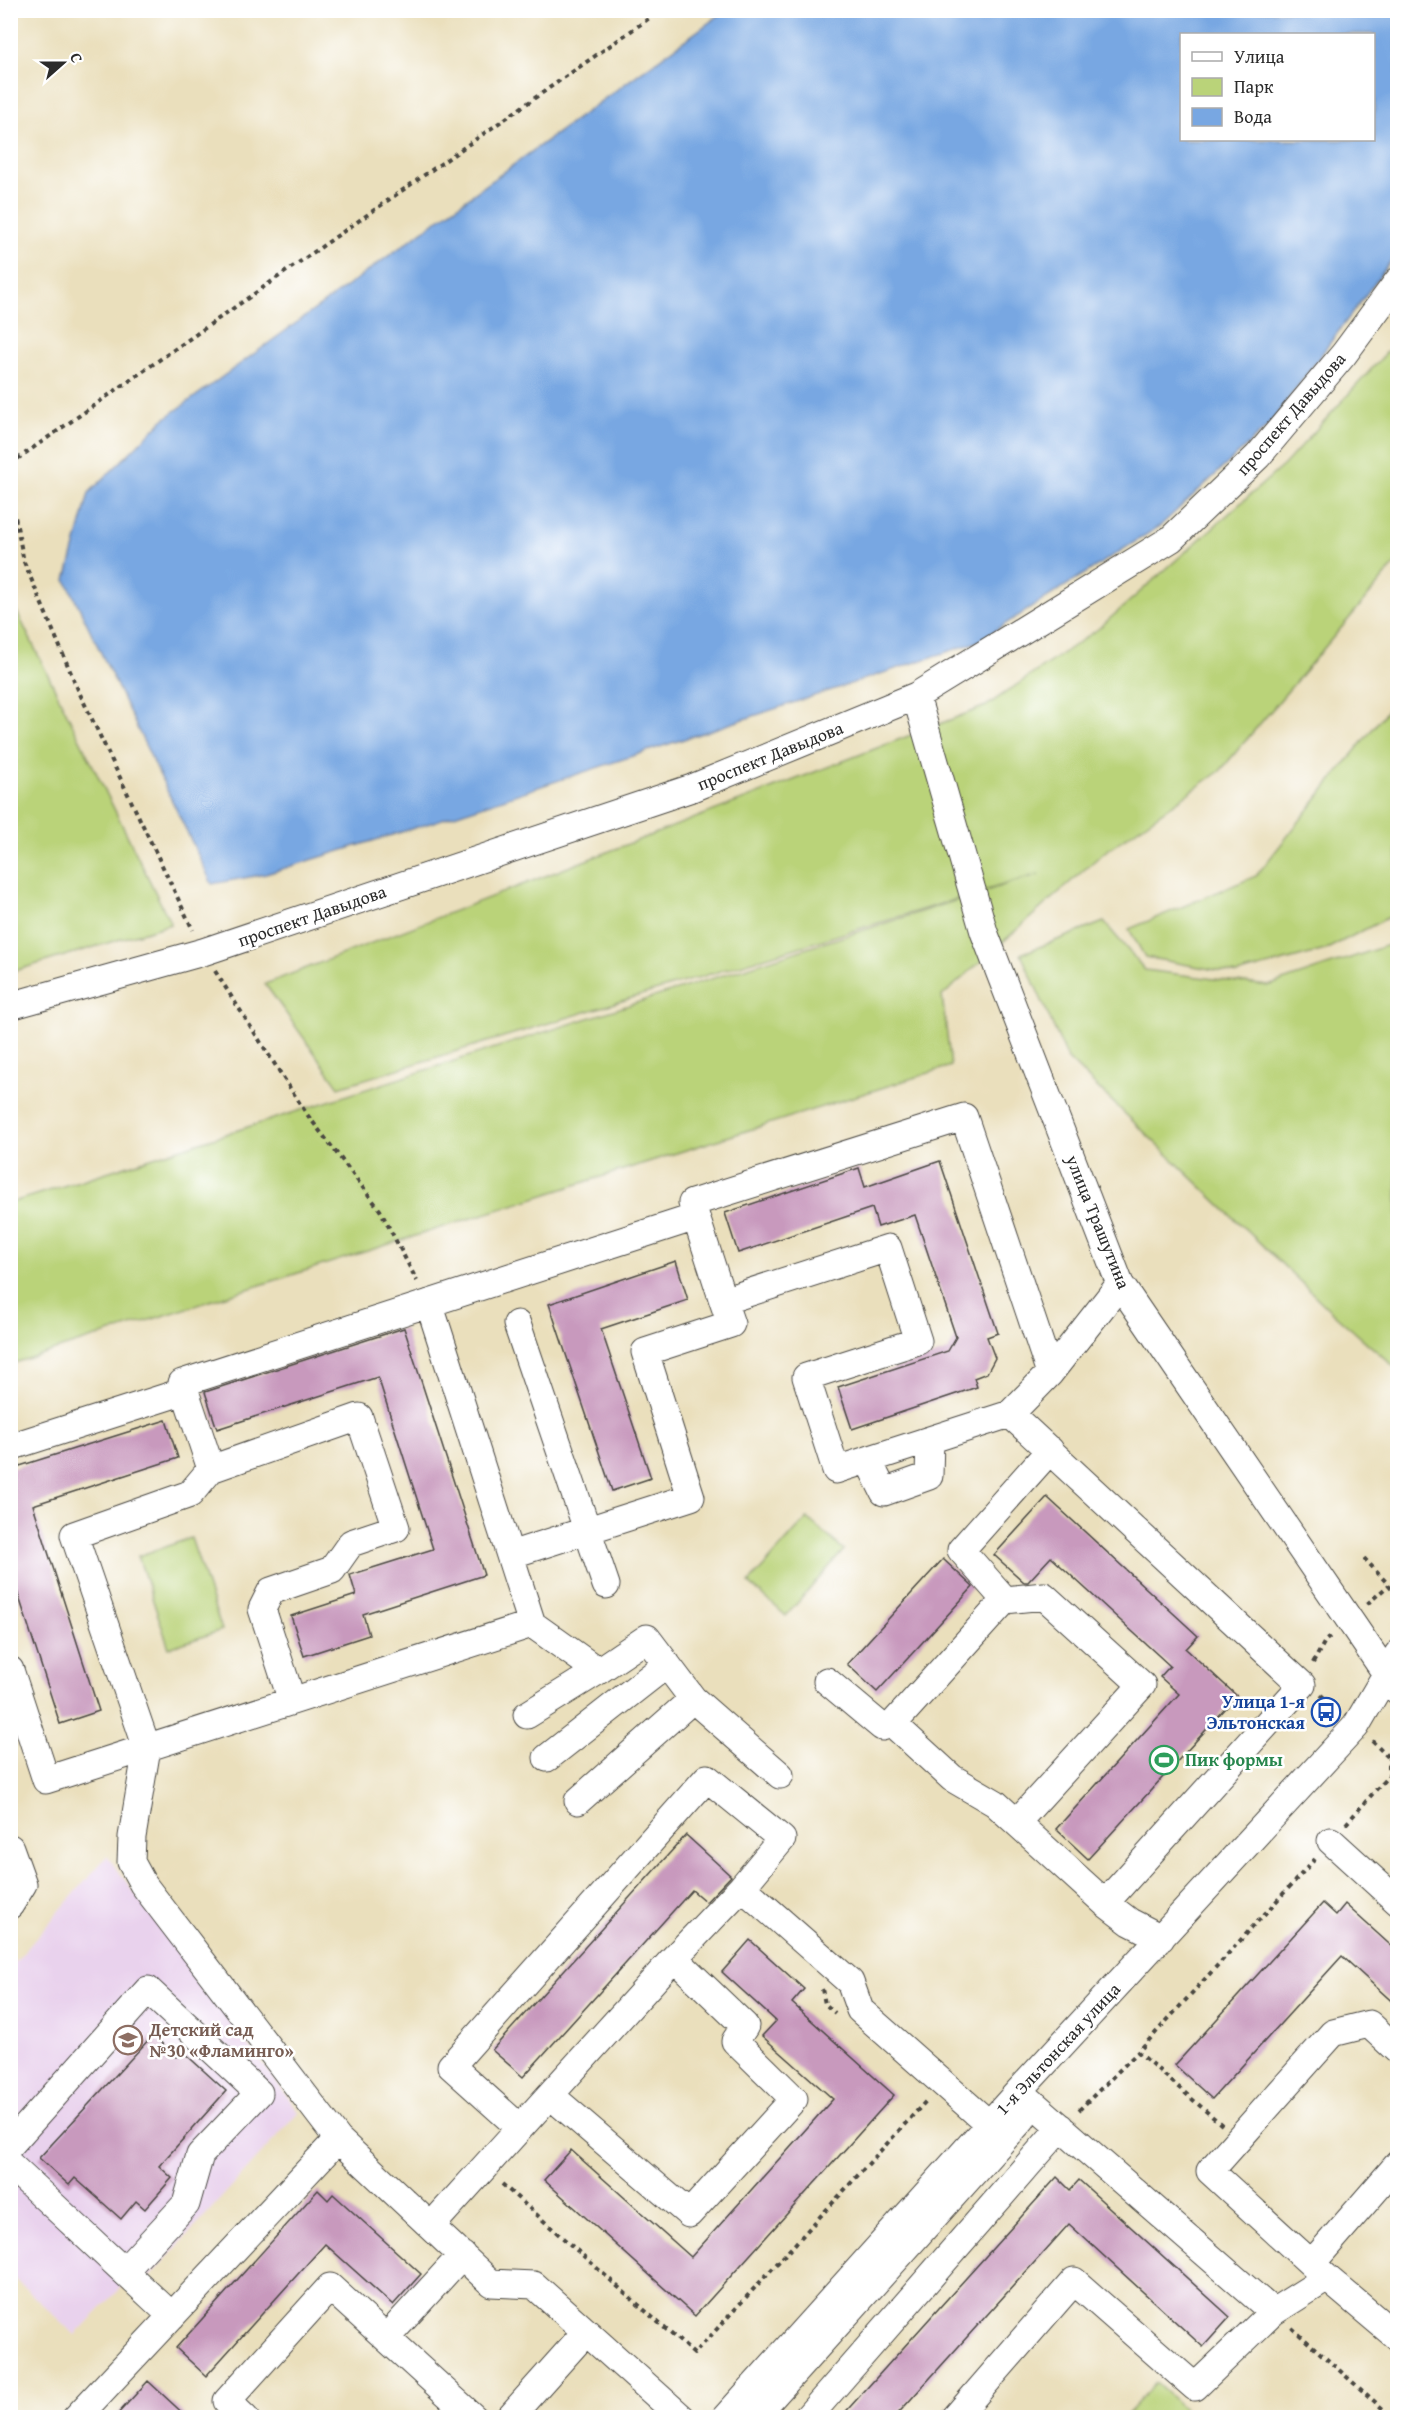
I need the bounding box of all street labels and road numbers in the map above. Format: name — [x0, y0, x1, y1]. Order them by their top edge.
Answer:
street label: проспект Давыдова — [1229, 346, 1352, 481]
street label: проспект Давыдова — [693, 714, 847, 797]
street label: проспект Давыдова — [234, 877, 390, 954]
street label: улица Трашутина — [1059, 1150, 1138, 1293]
street label: 1-я Эльтонская улица — [989, 1976, 1127, 2121]

